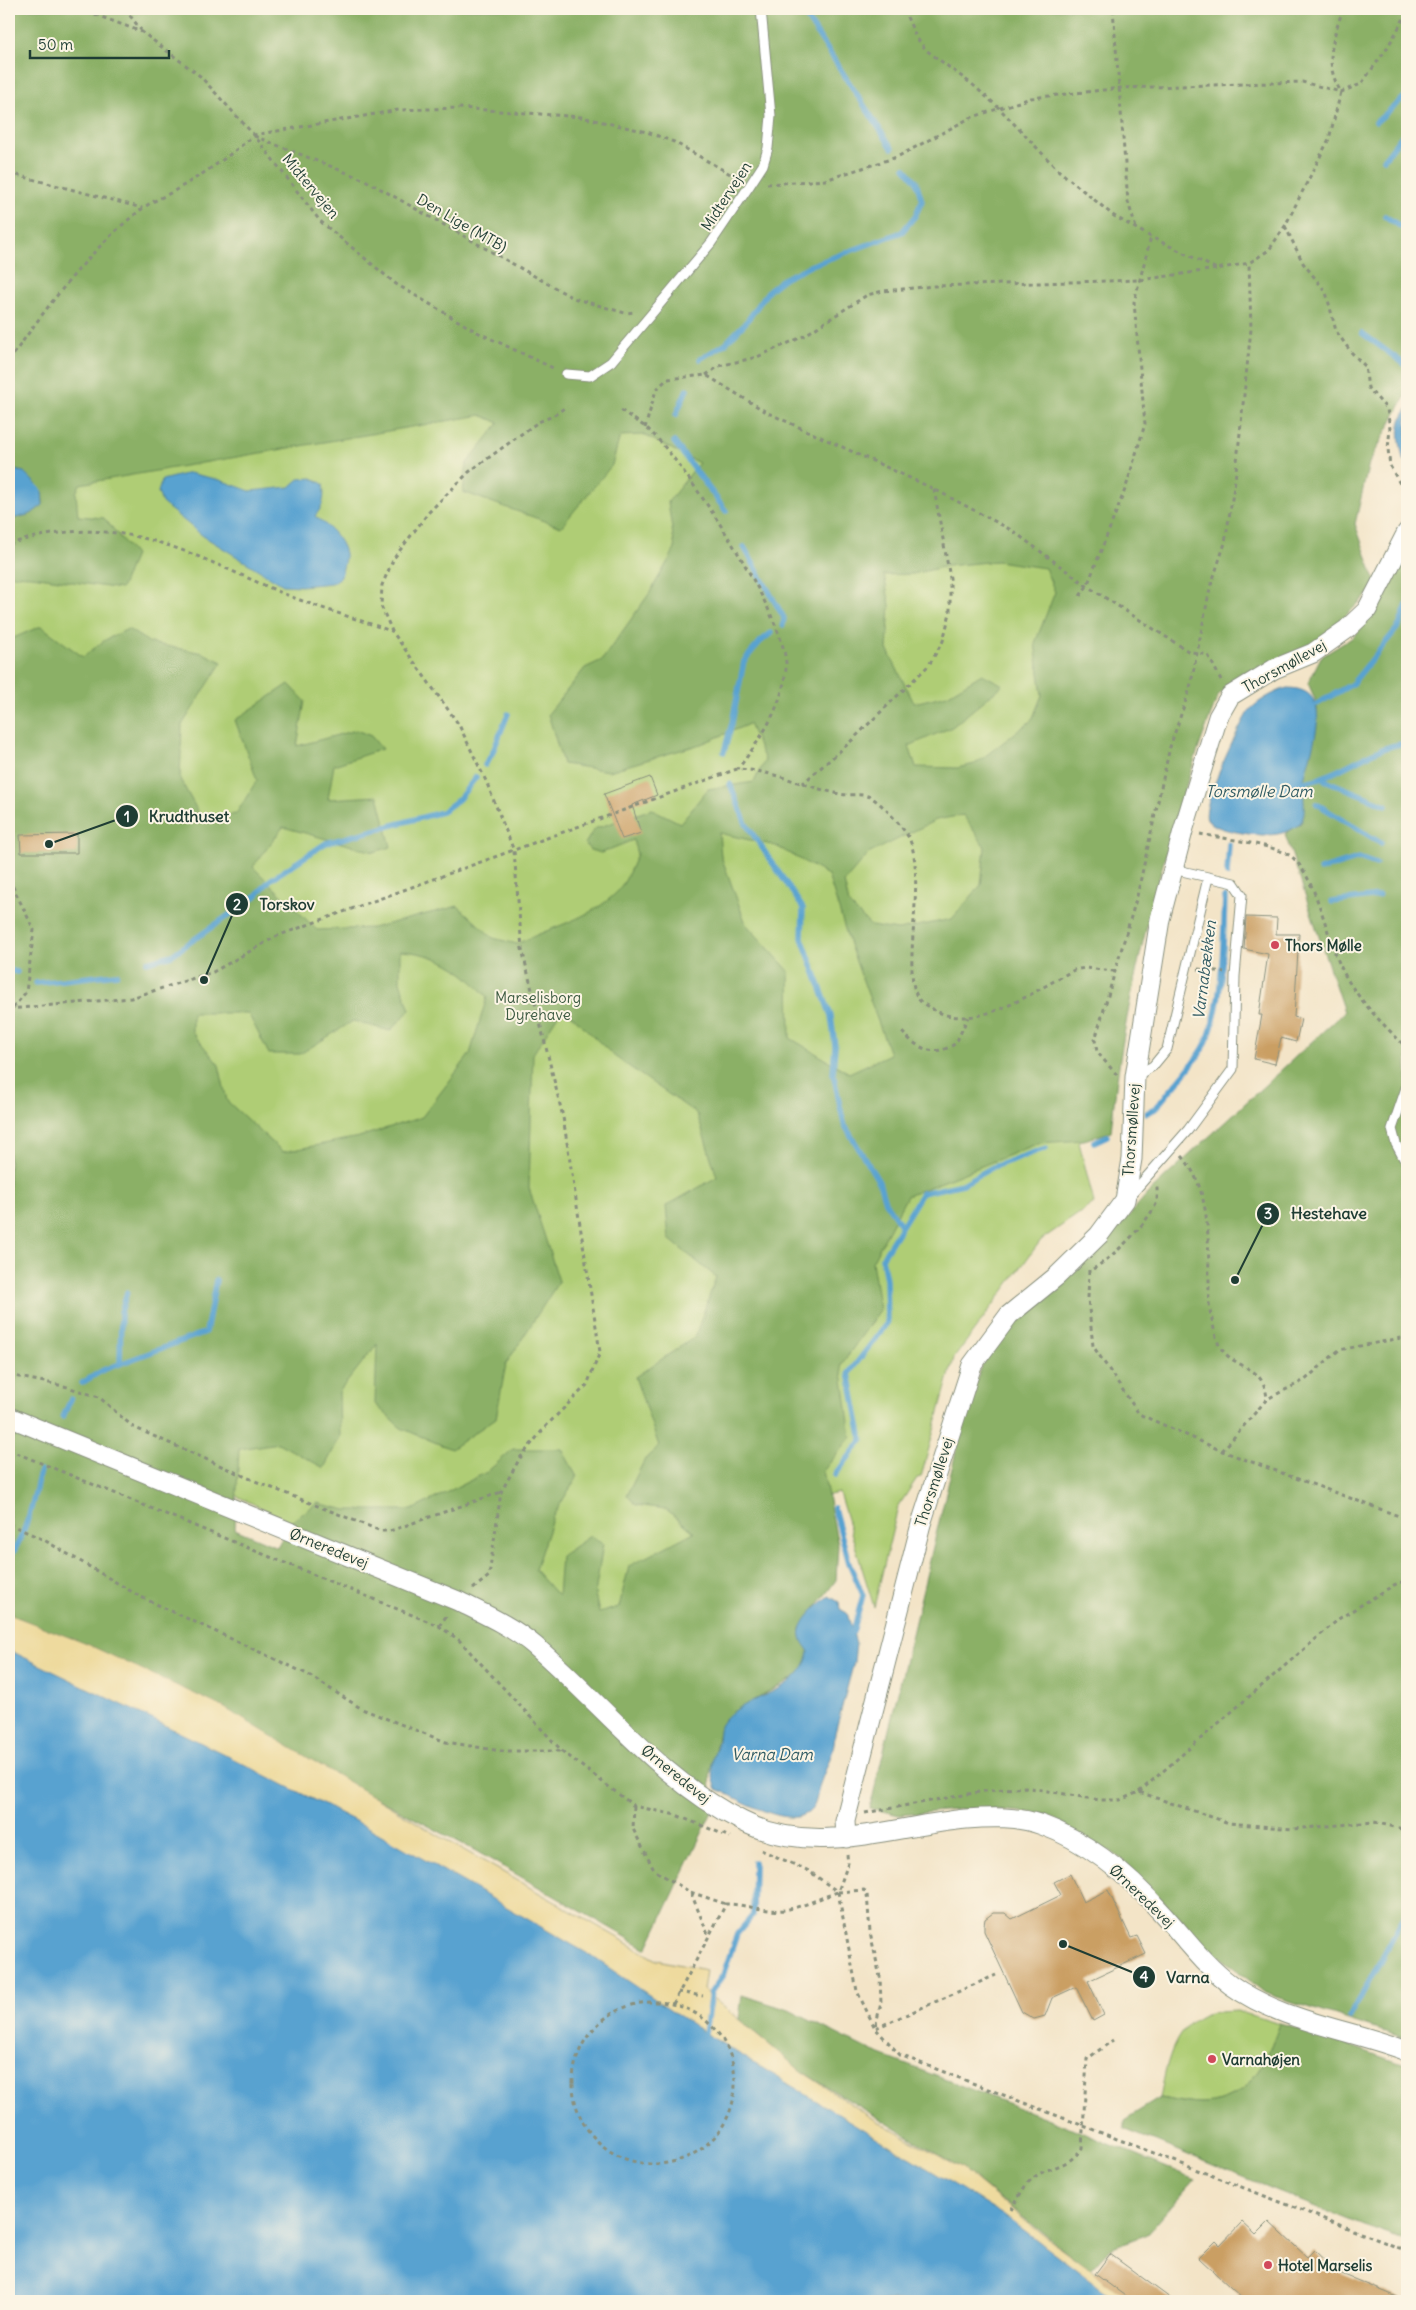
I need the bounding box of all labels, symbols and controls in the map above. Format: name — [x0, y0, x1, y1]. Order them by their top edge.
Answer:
scale bar — [30, 28, 169, 60]
text: 50 m — [38, 35, 73, 54]
street label: Midtervejen — [278, 150, 344, 223]
street label: Midtervejen — [697, 157, 756, 234]
street label: Den Lige (MTB) — [413, 189, 511, 257]
street label: Thorsmøllevej — [1239, 635, 1329, 697]
water label: Torsmølle Dam — [1205, 781, 1314, 801]
callout: Krudthuset — [114, 801, 240, 832]
text: Krudthuset — [149, 806, 230, 826]
text: 1 — [124, 807, 130, 826]
callout: Torskov — [224, 889, 324, 920]
text: Torskov — [260, 894, 315, 914]
text: 2 — [233, 895, 241, 914]
water label: Varnabækken — [1188, 919, 1220, 1021]
place label: Thors Mølle — [1285, 936, 1362, 955]
marker: Thors Mølle — [1269, 939, 1281, 951]
park label: Marselisborg Dyrehave — [495, 988, 581, 1024]
street label: Thorsmøllevej — [1118, 1083, 1144, 1177]
callout: Hestehave — [1256, 1198, 1377, 1229]
text: Hestehave — [1291, 1203, 1367, 1223]
text: 3 — [1264, 1204, 1272, 1223]
street label: Thorsmøllevej — [911, 1435, 957, 1529]
street label: Ørneredevej — [287, 1524, 371, 1572]
street label: Ørneredevej — [638, 1740, 714, 1808]
water label: Varna Dam — [731, 1744, 814, 1764]
street label: Ørneredevej — [1105, 1860, 1179, 1932]
callout: Varna — [1132, 1961, 1220, 1992]
text: 4 — [1140, 1967, 1149, 1986]
text: Varna — [1166, 1967, 1210, 1987]
place label: Varnahøjen — [1222, 2050, 1300, 2069]
marker: Varnahøjen — [1206, 2053, 1218, 2065]
place label: Hotel Marselis — [1278, 2256, 1372, 2275]
marker: Hotel Marselis — [1262, 2259, 1274, 2271]

